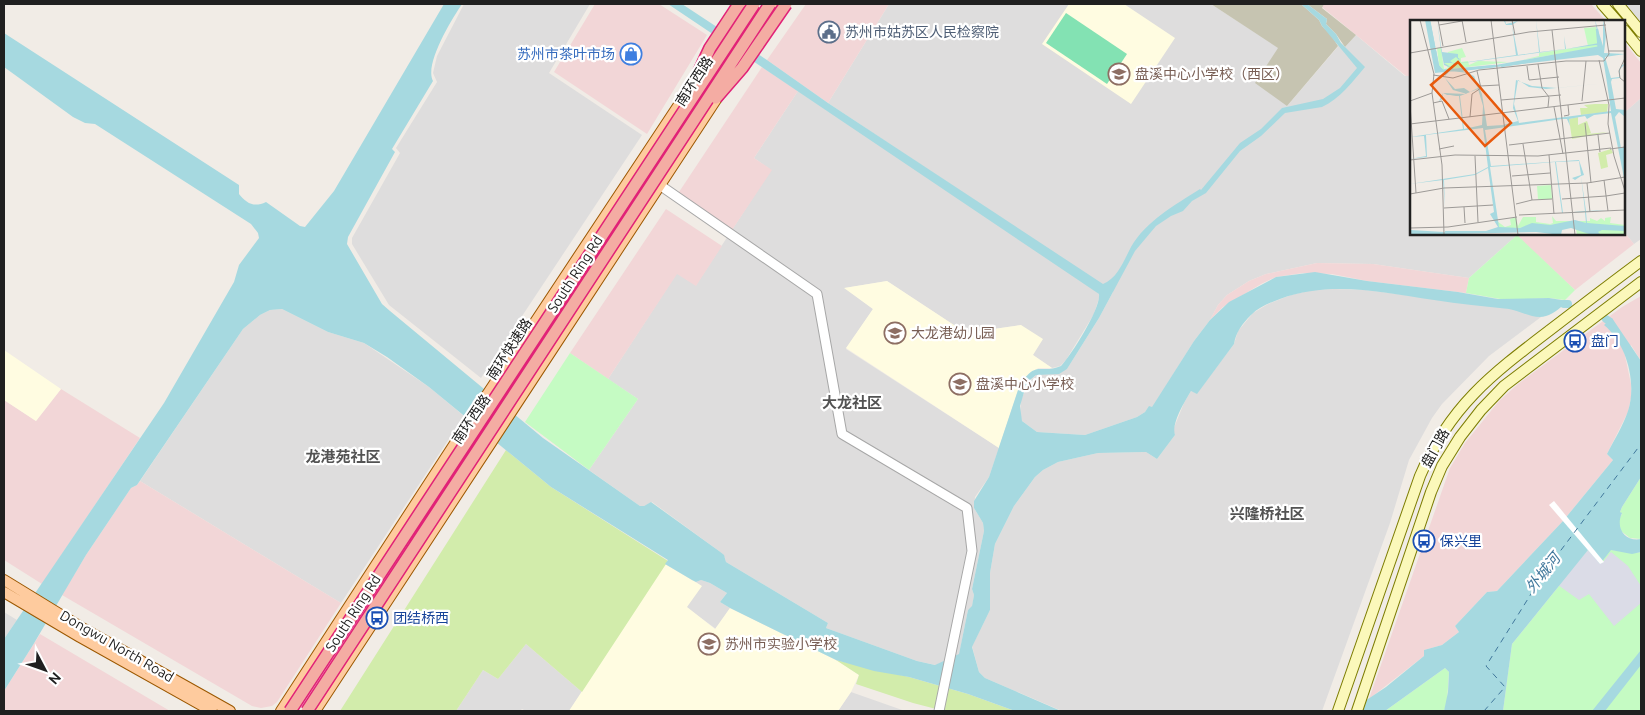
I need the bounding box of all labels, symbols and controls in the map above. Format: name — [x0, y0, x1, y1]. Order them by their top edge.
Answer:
public building icon: 苏州市姑苏区人民检察院 — [817, 20, 841, 44]
inset map — [1410, 20, 1625, 235]
place label: 苏州市姑苏区人民检察院 — [845, 24, 999, 40]
shop icon: 苏州市茶叶市场 — [619, 42, 643, 66]
place label: 苏州市茶叶市场 — [517, 46, 615, 62]
street label: 南环西路 — [672, 53, 716, 109]
school or university icon: 盘溪中心小学校（西区） — [1107, 62, 1131, 86]
place label: 盘溪中心小学校（西区） — [1135, 66, 1289, 82]
street label: South Ring Rd — [544, 233, 606, 315]
street label: 南环快速路 — [483, 315, 535, 383]
school or university icon: 大龙港幼儿园 — [883, 321, 907, 345]
place label: 大龙港幼儿园 — [911, 325, 995, 341]
bus stop icon: 盘门 — [1563, 329, 1587, 353]
place label: 盘门 — [1591, 333, 1619, 349]
school or university icon: 盘溪中心小学校 — [948, 372, 972, 396]
place label: 盘溪中心小学校 — [976, 376, 1074, 392]
street label: 南环西路 — [449, 391, 493, 447]
district label: 大龙社区 — [822, 394, 882, 411]
street label: 盘门路 — [1418, 426, 1452, 470]
district label: 龙港苑社区 — [305, 448, 381, 465]
district label: 兴隆桥社区 — [1229, 505, 1305, 522]
bus stop icon: 保兴里 — [1412, 529, 1436, 553]
place label: 保兴里 — [1440, 533, 1482, 549]
water label: 外城河 — [1522, 548, 1565, 596]
street label: South Ring Rd — [322, 572, 384, 654]
bus stop icon: 团结桥西 — [365, 606, 389, 630]
street label: Dongwu North Road — [57, 607, 177, 685]
place label: 团结桥西 — [393, 610, 449, 626]
school or university icon: 苏州市实验小学校 — [697, 632, 721, 656]
place label: 苏州市实验小学校 — [725, 636, 837, 652]
north arrow — [20, 645, 70, 695]
text: N — [45, 669, 64, 688]

